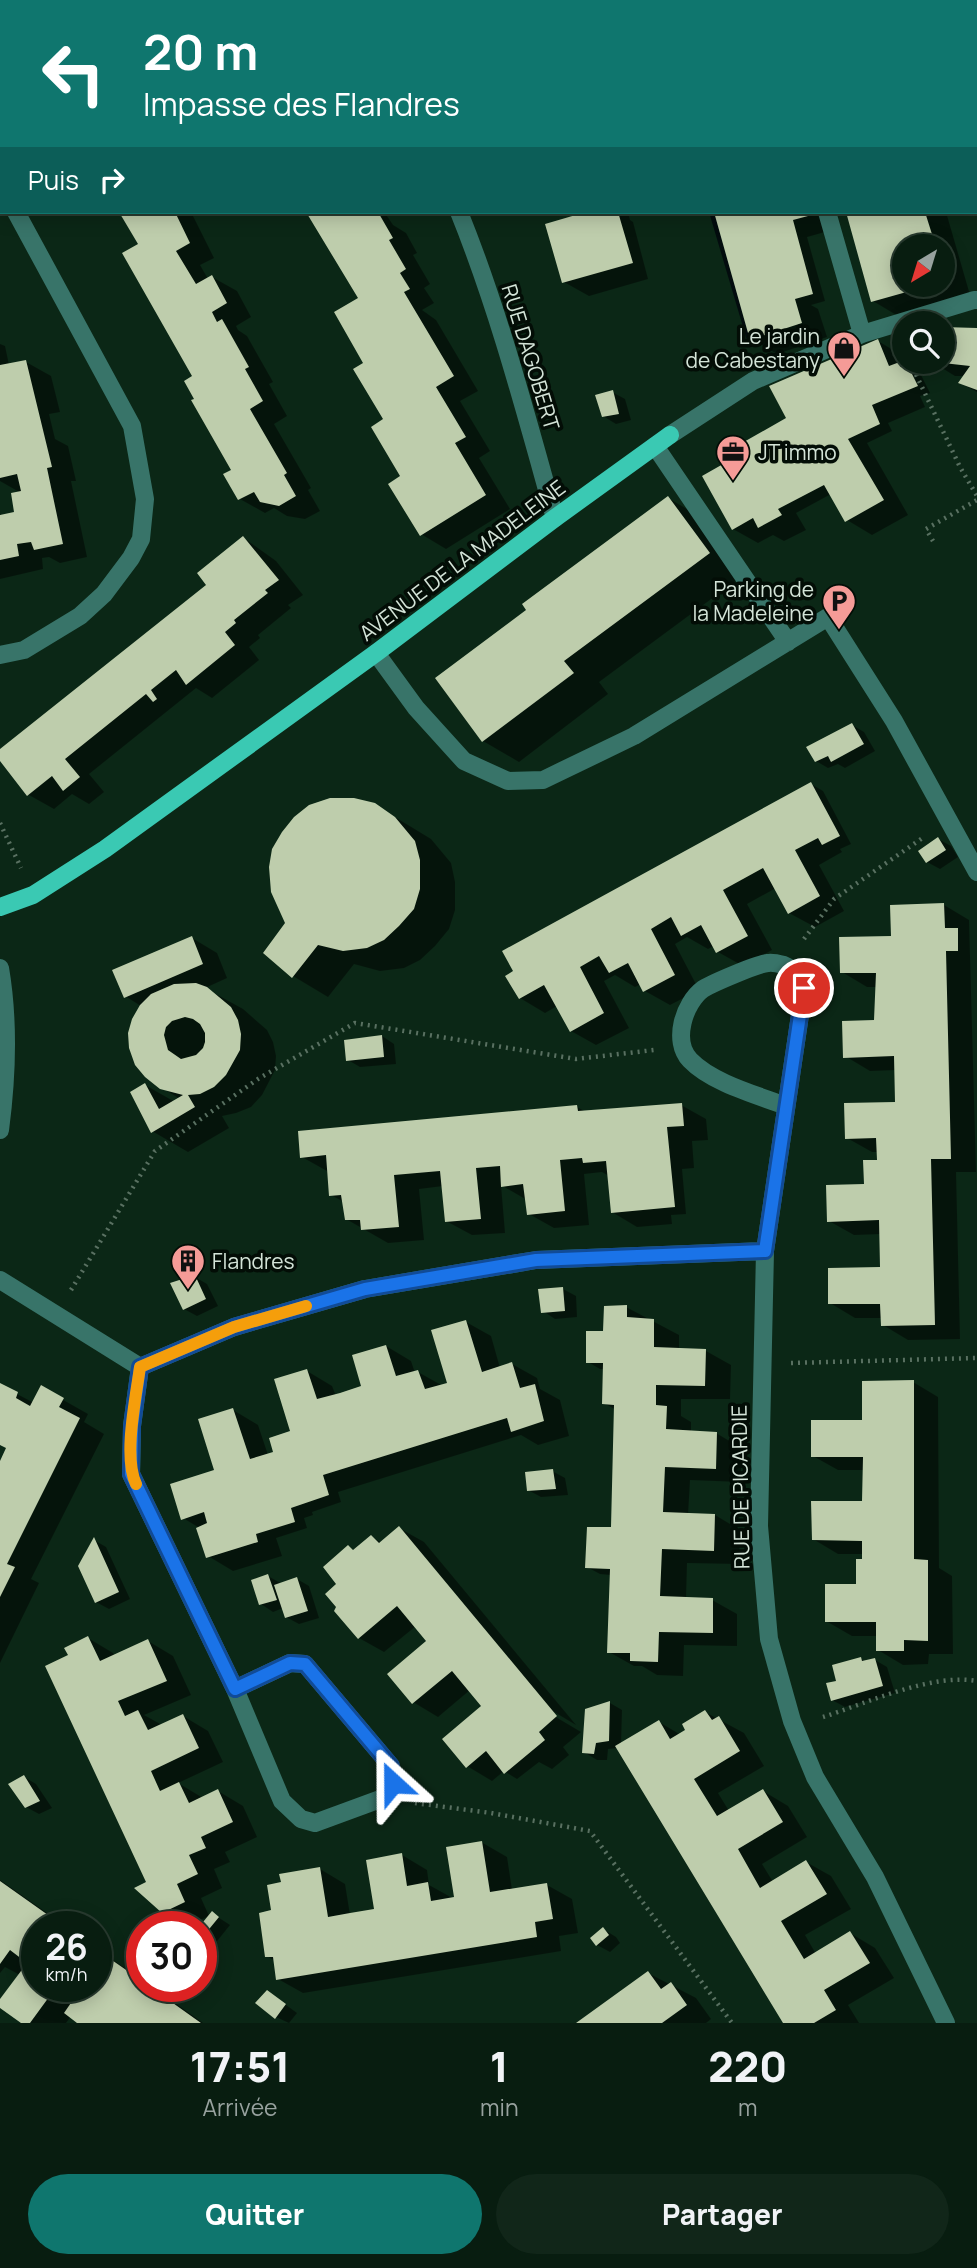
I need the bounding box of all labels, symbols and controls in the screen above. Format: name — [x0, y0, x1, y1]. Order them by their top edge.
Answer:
text: 20 m — [143, 18, 258, 85]
icon: left — [28, 28, 119, 119]
text: Impasse des Flandres — [143, 82, 460, 126]
icon: right — [93, 161, 131, 199]
text: Puis — [28, 162, 79, 198]
north arrow — [892, 234, 956, 298]
map controls — [892, 234, 955, 374]
street label: RUE DAGOBERT — [495, 281, 567, 434]
button: search — [892, 311, 955, 374]
place label: Le jardin de Cabestany — [685, 322, 820, 374]
shop icon: Le jardin de Cabestany — [825, 329, 863, 378]
office icon: JT immo — [714, 433, 752, 482]
place label: JT immo — [758, 438, 837, 466]
street label: AVENUE DE LA MADELEINE — [353, 473, 571, 647]
place label: Parking de la Madeleine — [692, 575, 814, 627]
parking icon: Parking de la Madeleine — [820, 582, 858, 631]
pin — [774, 958, 834, 1018]
icon: arrive — [785, 969, 823, 1007]
building icon: Flandres — [169, 1242, 207, 1291]
place label: Flandres — [212, 1247, 295, 1275]
street label: RUE DE PICARDIE — [725, 1405, 755, 1569]
position arrow — [356, 1746, 430, 1820]
speed limit sign: 30 — [126, 1911, 217, 2002]
text: 26 — [45, 1923, 88, 1971]
text: km/h — [46, 1962, 87, 1986]
text: 17:51 — [190, 2037, 290, 2095]
text: 1 — [490, 2037, 509, 2095]
text: 220 — [708, 2037, 787, 2095]
text: Arrivée — [202, 2091, 278, 2123]
text: min — [480, 2091, 519, 2123]
text: m — [738, 2091, 758, 2123]
button: Quitter — [28, 2174, 482, 2254]
button: Partager — [496, 2174, 949, 2254]

